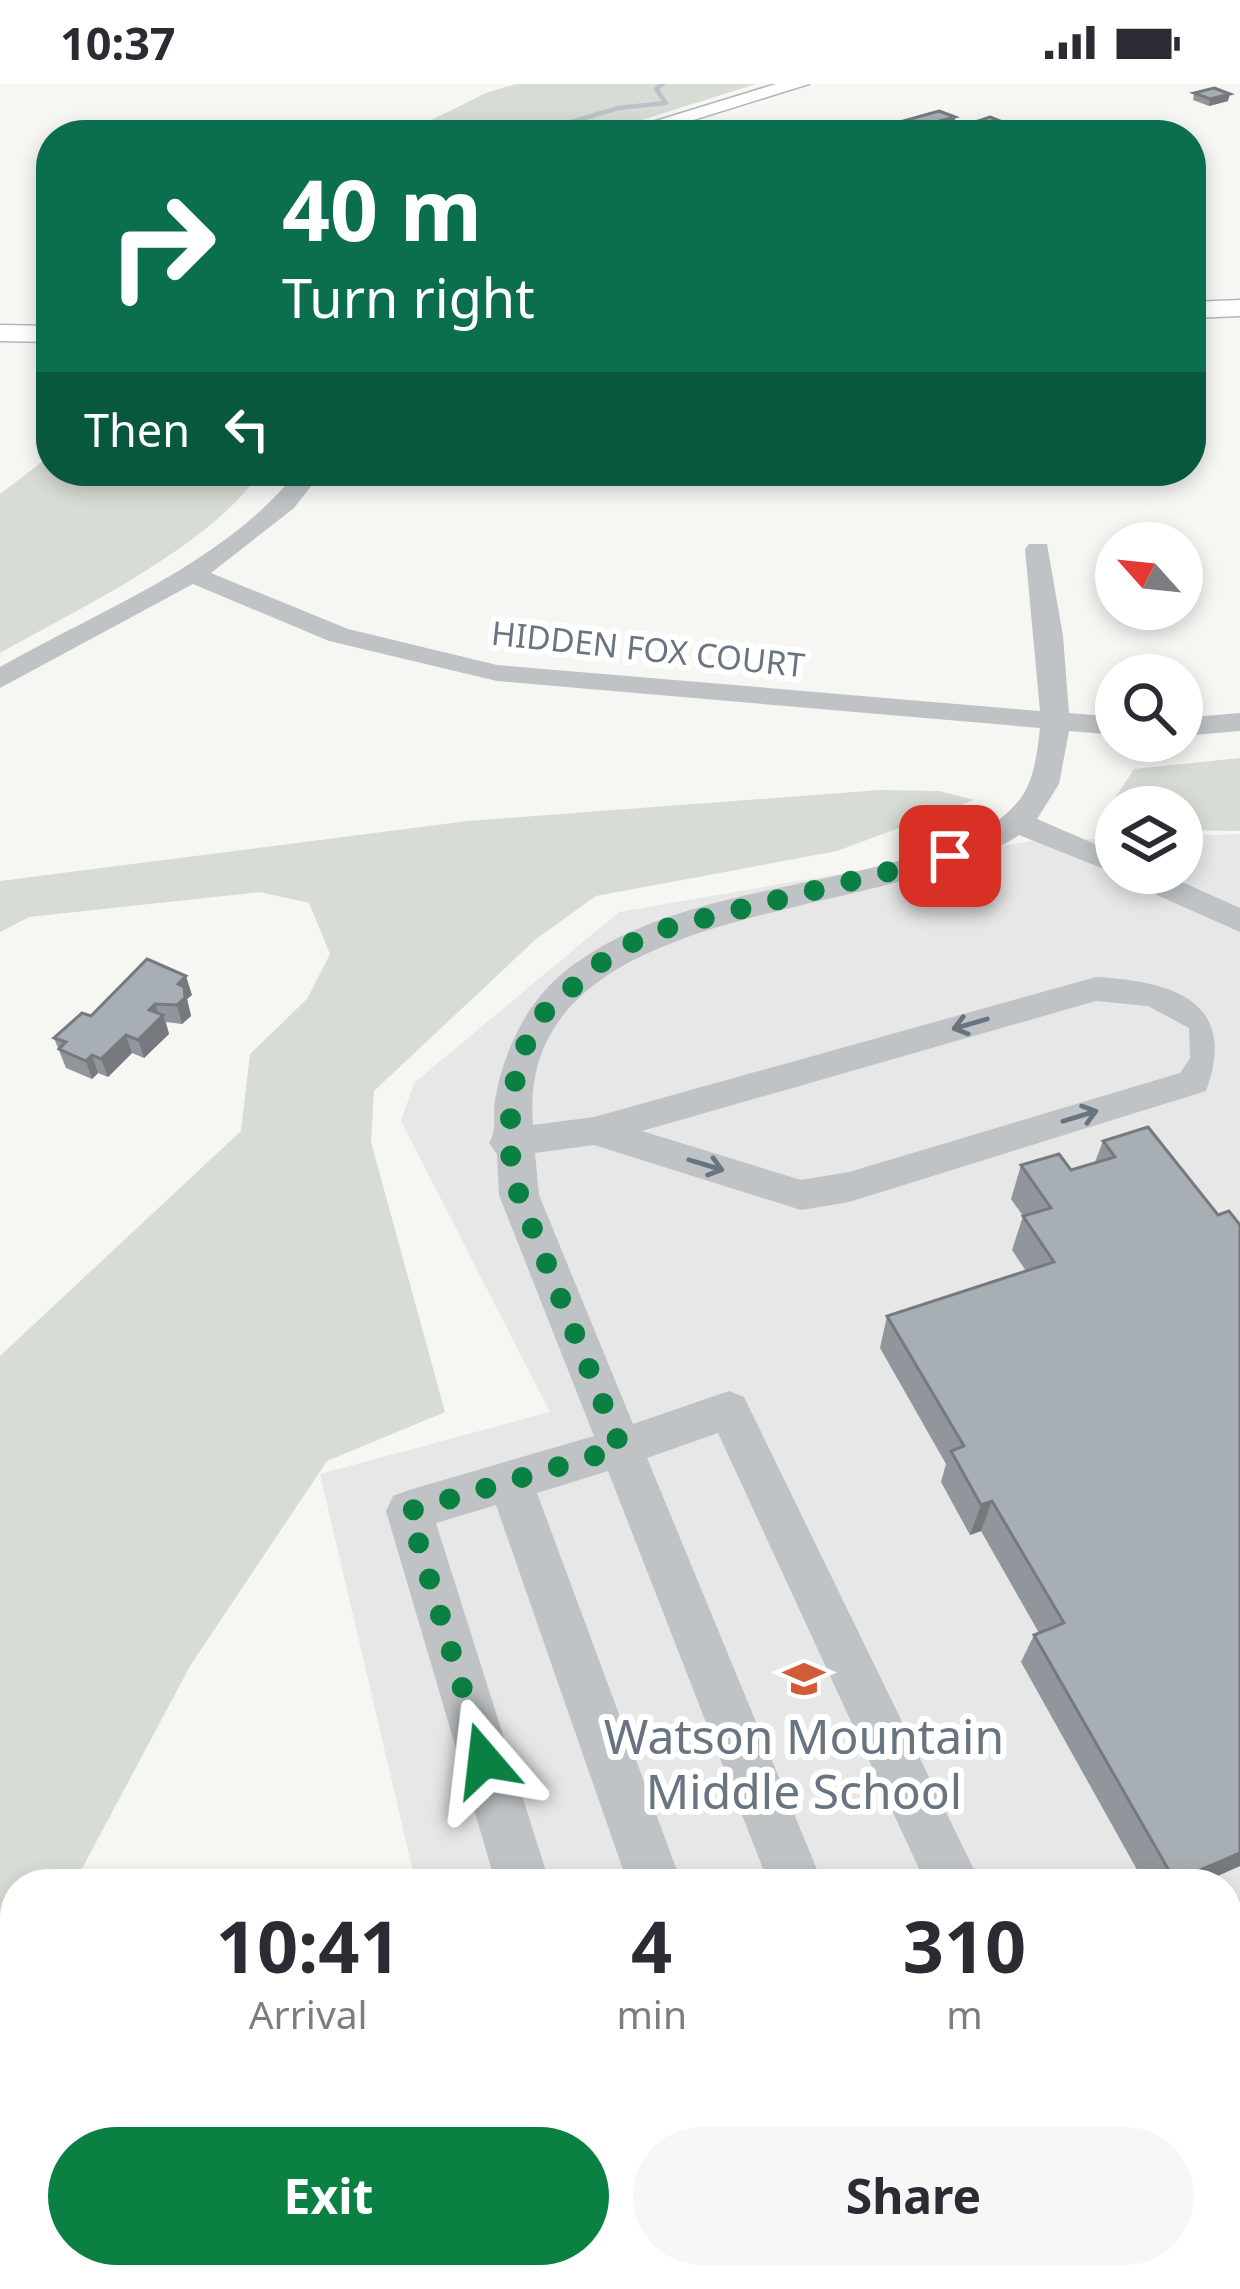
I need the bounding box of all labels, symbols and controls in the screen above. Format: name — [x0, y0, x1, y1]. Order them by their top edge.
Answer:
text: 10:37 — [60, 12, 176, 73]
text: 40 m — [282, 151, 482, 266]
icon: right — [84, 168, 240, 324]
text: Turn right — [282, 260, 535, 334]
icon: left — [214, 396, 280, 462]
text: Then — [84, 399, 190, 460]
north arrow — [1095, 522, 1203, 630]
map controls — [1095, 522, 1203, 894]
street label: HIDDEN FOX COURT — [489, 610, 807, 687]
button: search — [1095, 654, 1203, 762]
button: layers — [1095, 786, 1203, 894]
pin — [899, 805, 1001, 907]
icon: arrive — [917, 823, 983, 889]
one-way arrow — [952, 1014, 990, 1036]
one-way arrow — [1060, 1104, 1098, 1126]
one-way arrow — [686, 1155, 724, 1177]
school or university icon: Watson Mountain Middle School — [781, 1656, 827, 1702]
position arrow — [421, 1697, 547, 1823]
place label: Watson Mountain Middle School — [604, 1703, 1004, 1823]
text: 10:41 — [216, 1896, 401, 1994]
text: 4 — [631, 1896, 672, 1994]
text: 310 — [903, 1896, 1026, 1994]
text: Arrival — [249, 1987, 368, 2040]
text: min — [616, 1987, 687, 2040]
text: m — [946, 1987, 983, 2040]
button: Exit — [48, 2127, 609, 2265]
button: Share — [633, 2127, 1194, 2265]

